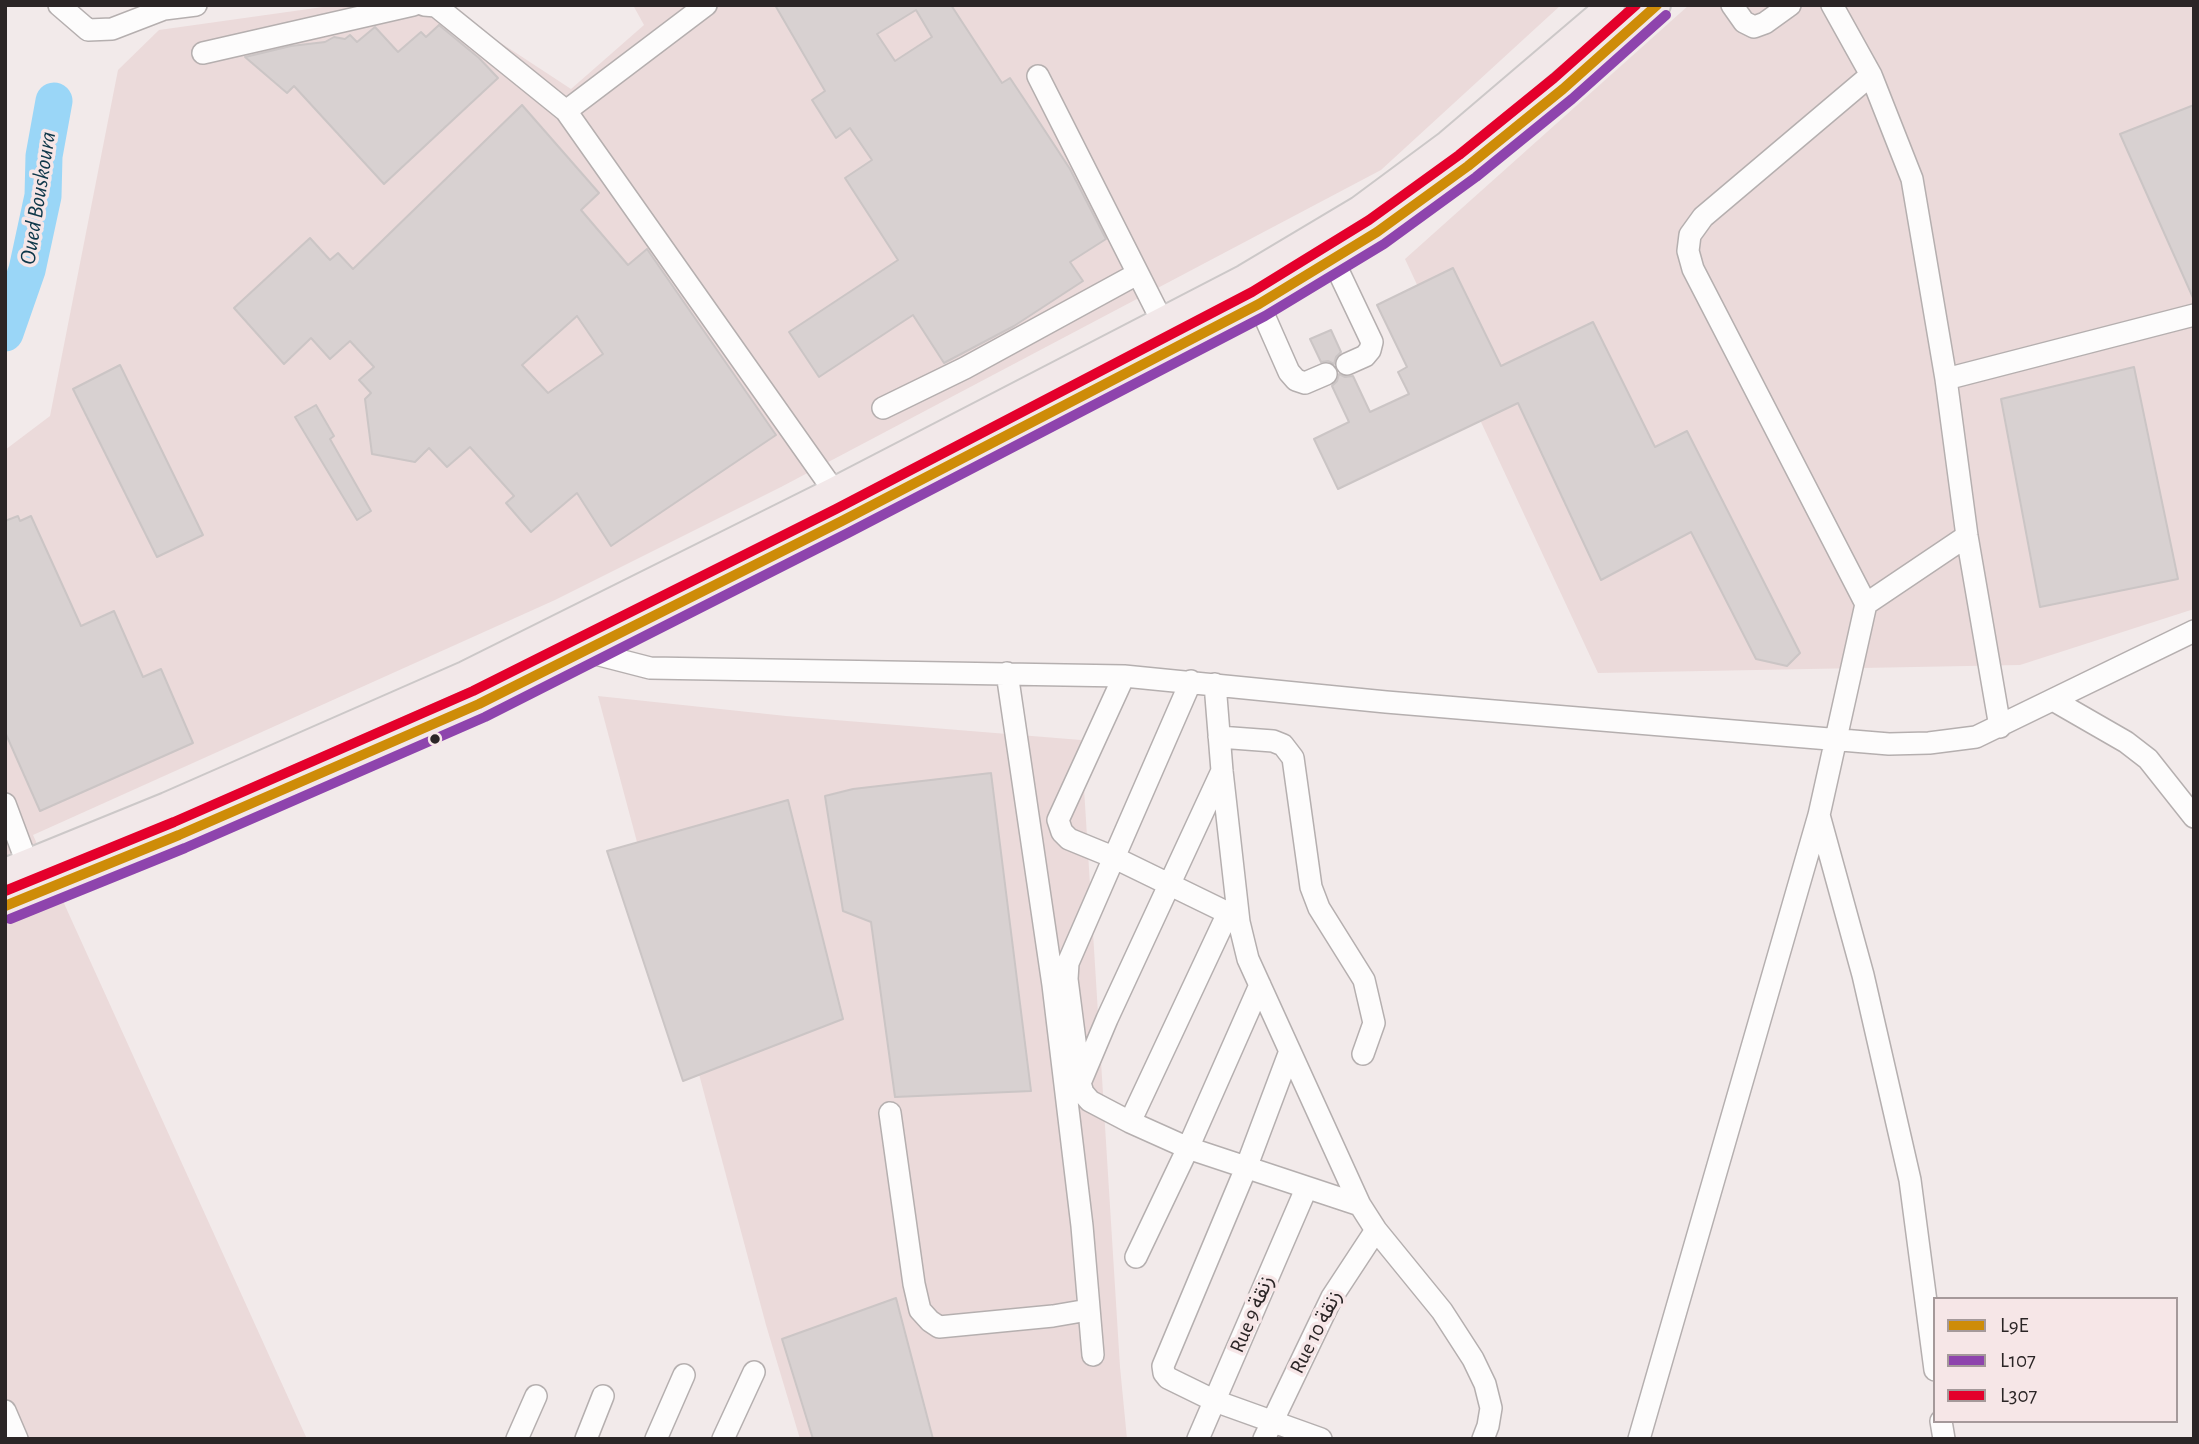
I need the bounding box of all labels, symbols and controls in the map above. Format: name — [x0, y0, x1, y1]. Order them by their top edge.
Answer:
water label: Oued Bouskoura — [14, 129, 62, 267]
unlabelled marker — [428, 732, 442, 746]
street label: Rue 9 زنقة — [1224, 1271, 1280, 1357]
street label: Rue 10 زنقة — [1284, 1286, 1348, 1378]
legend — [1933, 1297, 2178, 1423]
text: L9E — [2000, 1315, 2029, 1336]
text: L107 — [2000, 1350, 2036, 1371]
text: L307 — [2000, 1385, 2037, 1406]

